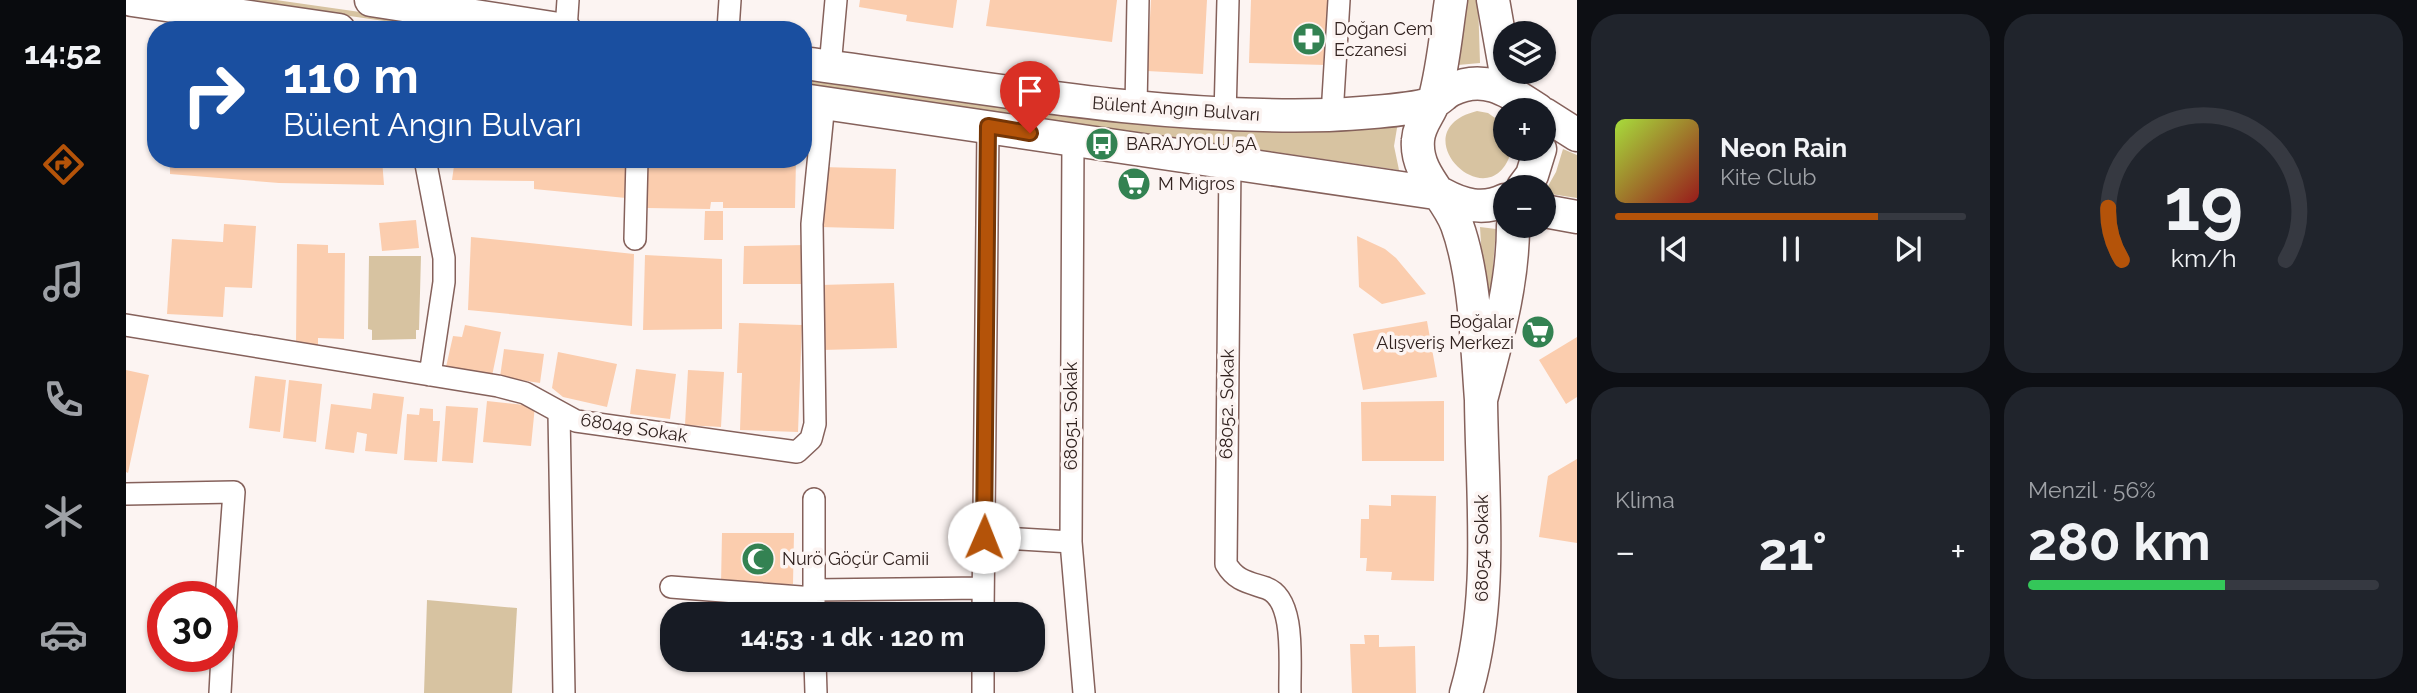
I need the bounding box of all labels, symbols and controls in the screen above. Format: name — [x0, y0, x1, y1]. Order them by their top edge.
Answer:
place label: Doğan Cem Eczanesi — [1334, 18, 1433, 60]
pharmacy icon: Doğan Cem Eczanesi — [1290, 20, 1328, 58]
map controls — [1493, 21, 1556, 238]
button: layers — [1493, 21, 1556, 84]
text: 14:52 — [24, 34, 102, 71]
text: 110 m — [283, 47, 419, 104]
icon: right — [168, 49, 259, 140]
pin — [1000, 61, 1060, 133]
icon: arrive — [1011, 72, 1049, 110]
street label: Bülent Angın Bulvarı — [1091, 92, 1261, 125]
button: + — [1493, 98, 1556, 161]
text: Bülent Angın Bulvarı — [283, 106, 582, 143]
bus stop icon: BARAJYOLU 5A — [1083, 125, 1121, 163]
place label: BARAJYOLU 5A — [1126, 133, 1257, 154]
text: Neon Rain — [1720, 133, 1847, 163]
icon: directions — [39, 140, 88, 189]
text: 19 — [2164, 162, 2243, 247]
text: Kite Club — [1720, 163, 1817, 190]
supermarket icon: M Migros — [1115, 165, 1153, 203]
place label: M Migros — [1158, 173, 1235, 194]
button: − — [1493, 175, 1556, 238]
icon: previous — [1655, 230, 1693, 268]
icon: pause — [1772, 230, 1810, 268]
icon: next — [1889, 230, 1927, 268]
text: km/h — [2171, 243, 2236, 273]
icon: music — [39, 257, 88, 306]
place label: Boğalar Alışveriş Merkezi — [1376, 311, 1515, 353]
supermarket icon: Boğalar Alışveriş Merkezi — [1519, 313, 1557, 351]
street label: 68052. Sokak — [1215, 348, 1238, 459]
street label: 68051. Sokak — [1060, 361, 1081, 470]
icon: phone — [39, 375, 88, 424]
street label: 68049 Sokak — [579, 409, 690, 446]
text: Menzil · 56% — [2028, 476, 2156, 503]
text: Klima — [1615, 486, 1675, 513]
icon: climate — [39, 492, 88, 541]
street label: 68054 Sokak — [1471, 494, 1492, 602]
position arrow — [947, 500, 1021, 574]
text: 280 km — [2028, 511, 2211, 572]
text: 21° — [1759, 521, 1827, 582]
text: − — [1615, 529, 1635, 574]
text: + — [1950, 529, 1966, 574]
mosque icon: Nurö Göçür Camii — [739, 540, 777, 578]
place label: Nurö Göçür Camii — [782, 548, 929, 569]
speed limit sign: 30 — [147, 581, 238, 672]
icon: car — [39, 610, 88, 659]
text: 14:53 · 1 dk · 120 m — [741, 622, 964, 652]

